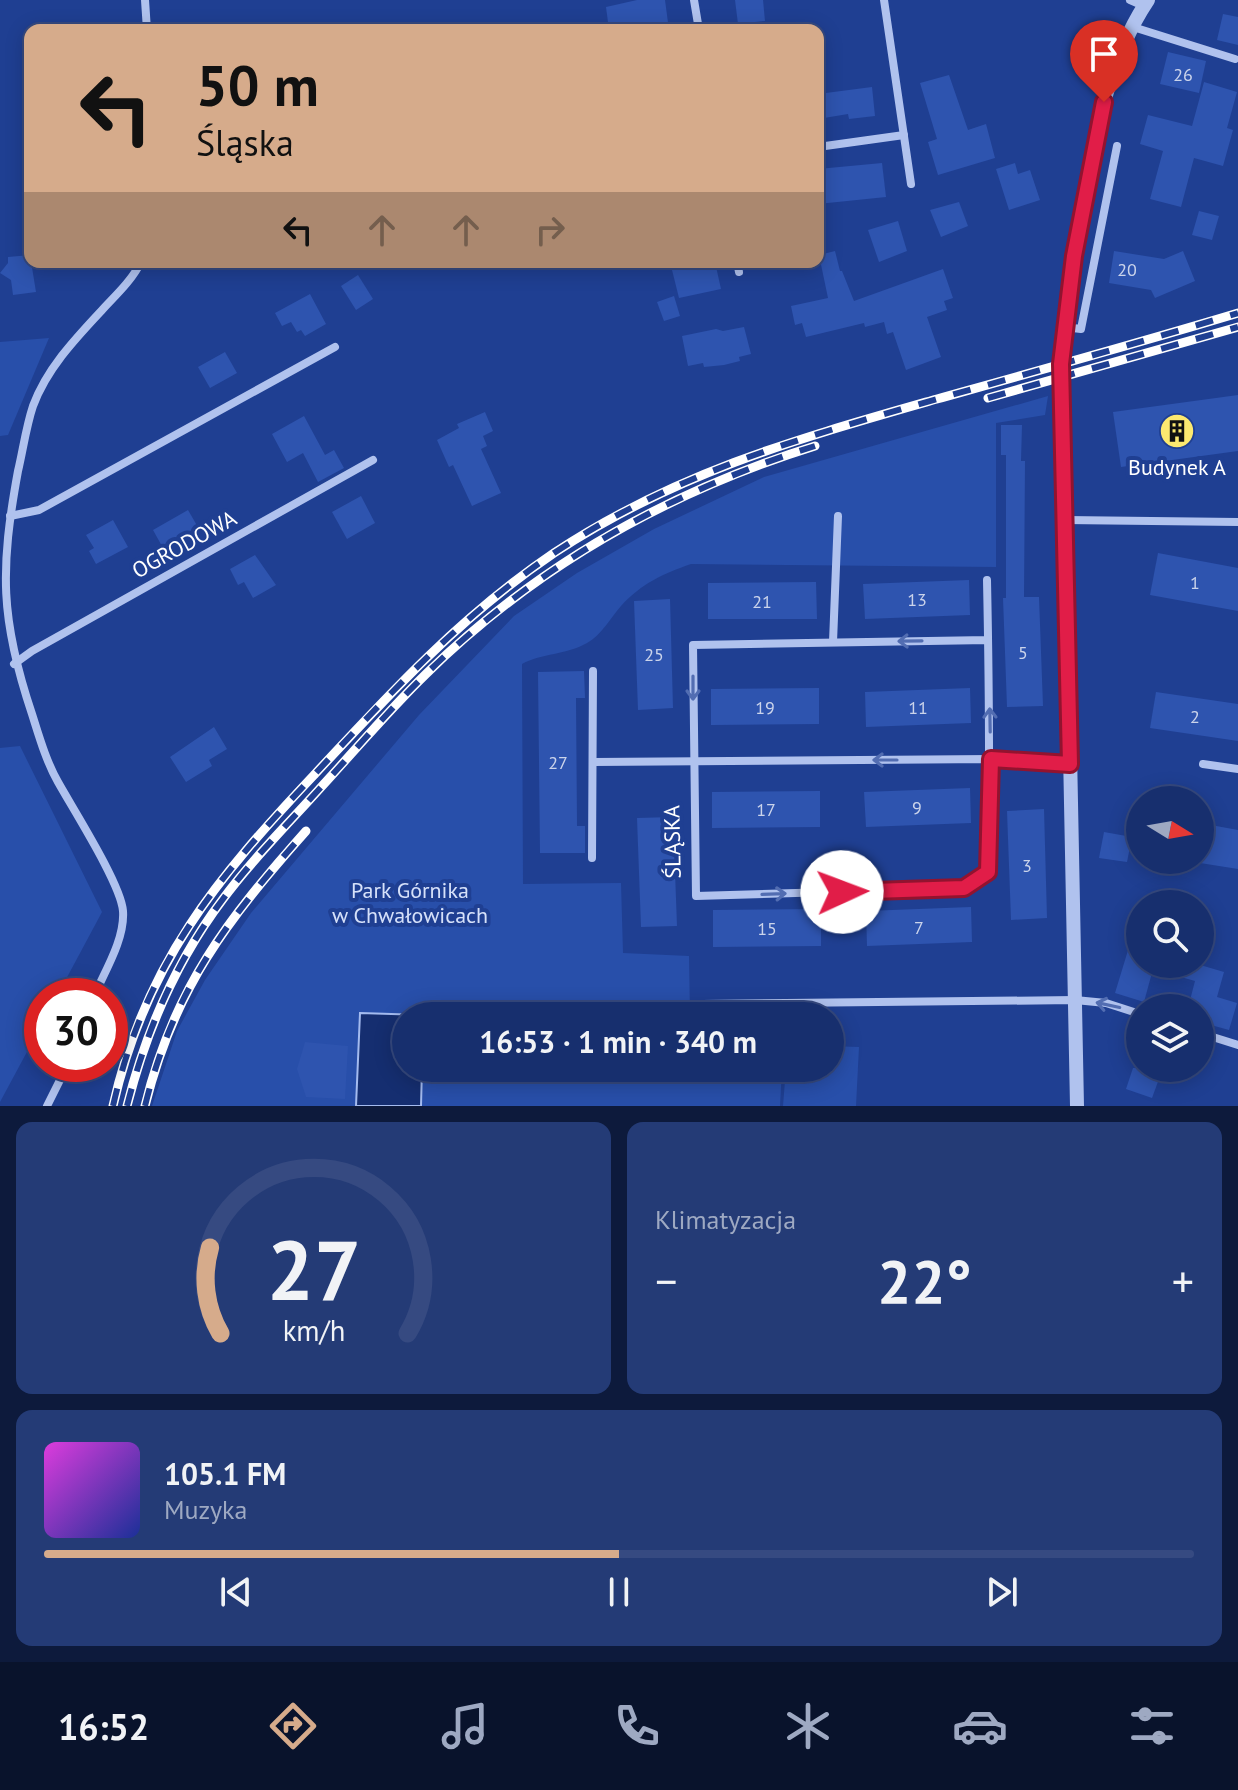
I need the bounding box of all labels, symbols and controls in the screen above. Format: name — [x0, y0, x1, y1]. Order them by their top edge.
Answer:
pin — [1070, 20, 1138, 102]
icon: arrive — [1082, 32, 1126, 76]
text: 50 m — [196, 49, 319, 121]
icon: left — [64, 56, 168, 160]
house number: 26 — [1173, 63, 1193, 86]
text: Śląska — [196, 119, 294, 166]
icon: left — [276, 208, 320, 252]
icon: ahead — [360, 208, 404, 252]
icon: ahead — [444, 208, 488, 252]
icon: right — [528, 208, 572, 252]
house number: 20 — [1117, 258, 1137, 281]
building icon: Budynek A — [1158, 412, 1196, 450]
place label: Budynek A — [1128, 453, 1226, 481]
street label: OGRODOWA — [127, 504, 241, 584]
house number: 1 — [1190, 571, 1200, 594]
house number: 13 — [907, 588, 927, 611]
house number: 21 — [752, 590, 772, 613]
one-way arrow — [897, 633, 924, 649]
house number: 5 — [1018, 641, 1028, 664]
house number: 25 — [644, 643, 664, 666]
one-way arrow — [685, 674, 701, 701]
house number: 19 — [755, 696, 775, 719]
house number: 11 — [908, 696, 928, 719]
house number: 2 — [1190, 705, 1200, 728]
one-way arrow — [982, 707, 998, 734]
house number: 27 — [548, 751, 568, 774]
one-way arrow — [872, 752, 899, 768]
north arrow — [1126, 786, 1214, 874]
map controls — [1126, 786, 1214, 1082]
house number: 9 — [912, 796, 922, 819]
house number: 17 — [756, 798, 776, 821]
street label: ŚLĄSKA — [657, 805, 687, 879]
position arrow — [800, 850, 884, 934]
house number: 3 — [1022, 854, 1032, 877]
park label: Park Górnika w Chwałowicach — [332, 876, 488, 929]
one-way arrow — [760, 886, 787, 902]
button: search — [1126, 890, 1214, 978]
house number: 7 — [914, 916, 924, 939]
house number: 15 — [757, 917, 777, 940]
speed limit sign: 30 — [24, 978, 128, 1082]
button: layers — [1126, 994, 1214, 1082]
one-way arrow — [1095, 997, 1121, 1012]
text: 16:53 · 1 min · 340 m — [479, 1022, 757, 1061]
text: Klimatyzacja — [655, 1203, 796, 1236]
text: 27 — [266, 1215, 361, 1323]
text: 22° — [877, 1242, 972, 1320]
text: − — [655, 1252, 677, 1309]
text: + — [1172, 1252, 1194, 1309]
text: km/h — [282, 1312, 345, 1349]
text: 105.1 FM — [164, 1454, 286, 1493]
text: Muzyka — [164, 1493, 247, 1526]
icon: previous — [214, 1570, 258, 1614]
icon: pause — [597, 1570, 641, 1614]
icon: next — [980, 1570, 1024, 1614]
icon: directions — [265, 1698, 321, 1754]
icon: music — [437, 1698, 493, 1754]
icon: phone — [609, 1698, 665, 1754]
icon: climate — [780, 1698, 836, 1754]
icon: car — [952, 1698, 1008, 1754]
icon: filters — [1124, 1698, 1180, 1754]
text: 16:52 — [58, 1703, 149, 1750]

